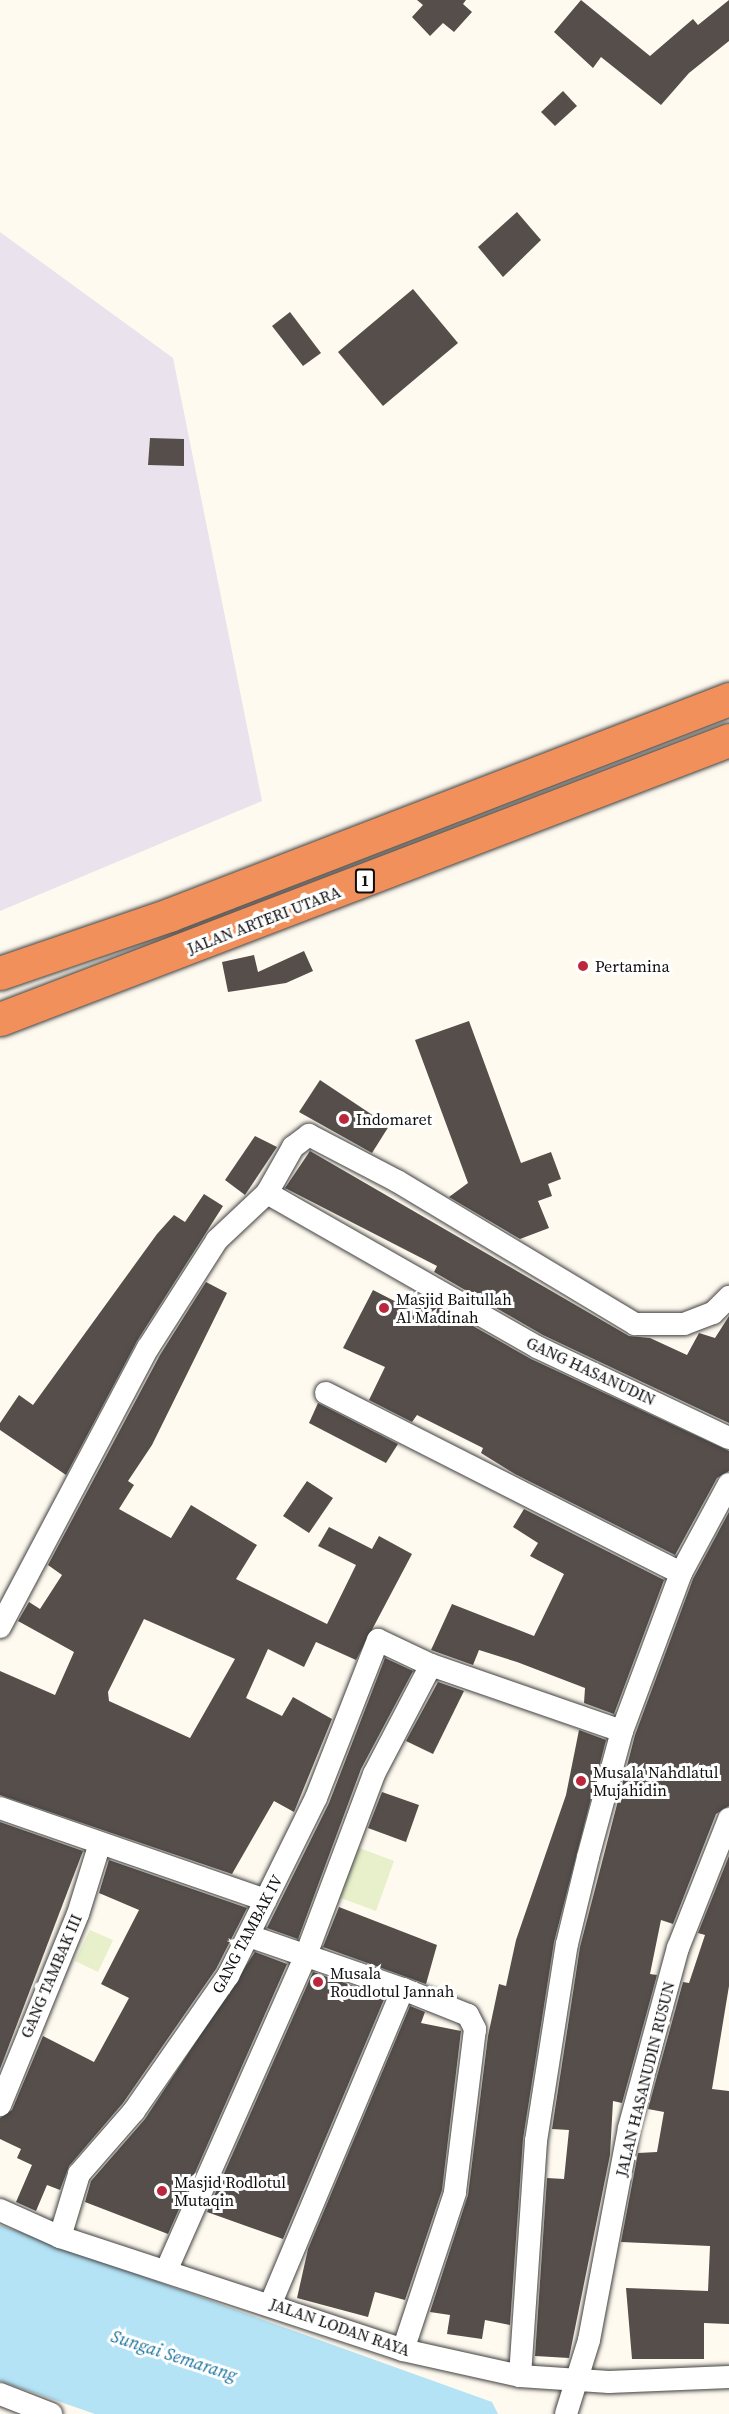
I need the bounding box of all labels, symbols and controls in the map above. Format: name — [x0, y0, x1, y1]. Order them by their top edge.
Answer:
road number: 1 — [354, 869, 376, 893]
street label: JALAN ARTERI UTARA — [185, 882, 343, 958]
place label: Pertamina — [595, 956, 670, 976]
marker: Pertamina — [576, 959, 590, 973]
place label: Indomaret — [356, 1109, 432, 1129]
marker: Indomaret — [337, 1112, 351, 1126]
place label: Masjid Baitullah Al Madinah — [396, 1289, 512, 1327]
marker: Masjid Baitullah Al Madinah — [377, 1301, 391, 1315]
street label: GANG HASANUDIN — [523, 1333, 659, 1409]
place label: Musala Nahdlatul Mujahidin — [593, 1762, 718, 1800]
marker: Musala Nahdlatul Mujahidin — [574, 1774, 588, 1788]
street label: GANG TAMBAK IV — [208, 1871, 286, 1997]
street label: GANG TAMBAK III — [16, 1911, 86, 2041]
place label: Musala Roudlotul Jannah — [330, 1963, 454, 2001]
marker: Musala Roudlotul Jannah — [311, 1975, 325, 1989]
street label: JALAN HASANUDIN RUSUN — [611, 1980, 679, 2178]
place label: Masjid Rodlotul Mutaqin — [174, 2172, 286, 2210]
marker: Masjid Rodlotul Mutaqin — [155, 2184, 169, 2198]
street label: JALAN LODAN RAYA — [267, 2294, 413, 2360]
water label: Sungai Semarang — [108, 2325, 240, 2387]

